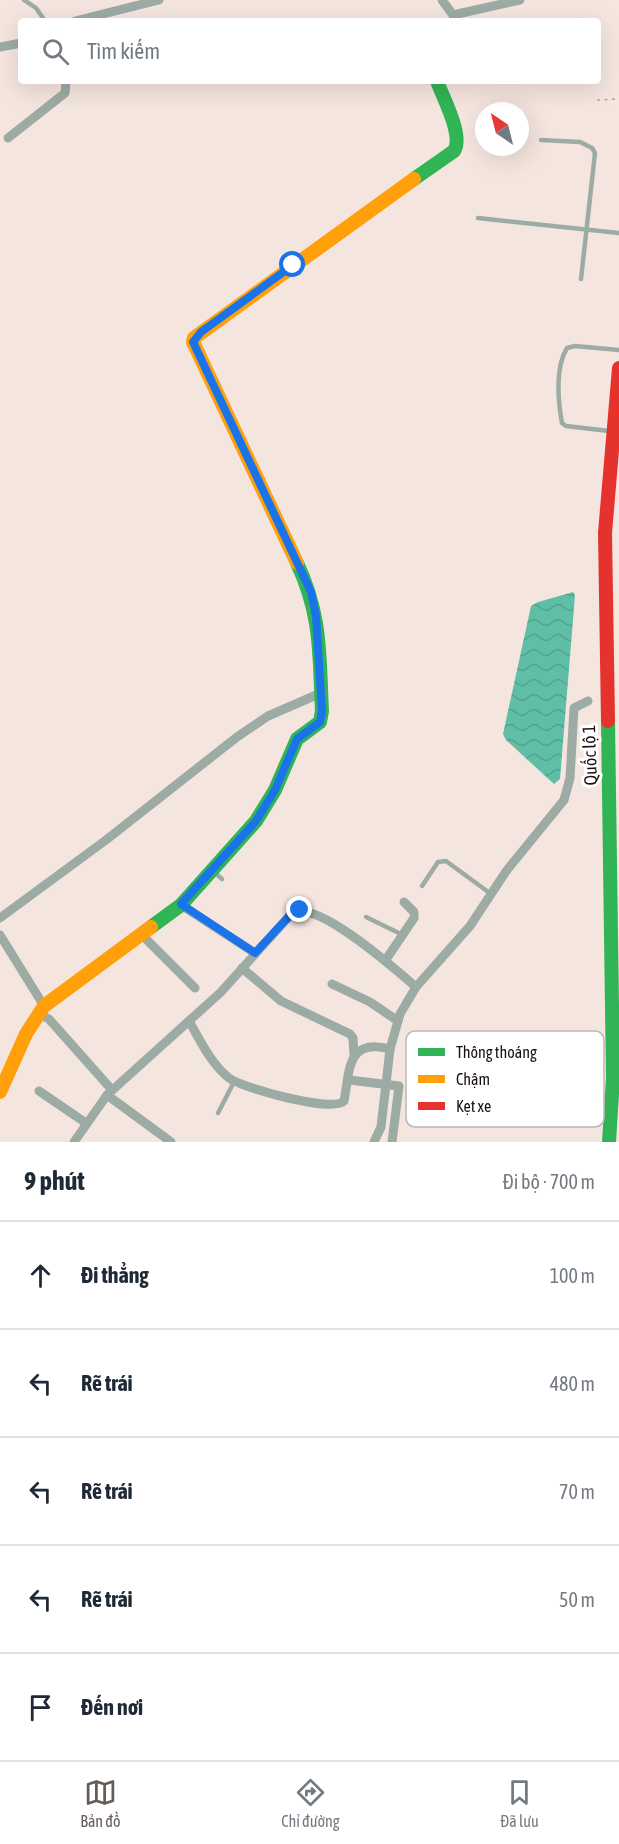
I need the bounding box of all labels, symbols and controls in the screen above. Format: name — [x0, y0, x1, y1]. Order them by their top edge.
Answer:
search box — [18, 18, 601, 84]
icon: search — [39, 35, 72, 68]
text: Tìm kiếm — [87, 38, 160, 64]
north arrow — [475, 102, 529, 156]
route start — [279, 251, 305, 277]
street label: Quốc lộ 1 — [577, 724, 601, 786]
route end — [286, 896, 312, 922]
legend — [406, 1031, 604, 1127]
text: Thông thoáng — [456, 1043, 537, 1062]
text: Chậm — [456, 1070, 490, 1088]
text: Kẹt xe — [456, 1097, 491, 1115]
text: 9 phút — [24, 1166, 85, 1196]
text: Đi bộ · 700 m — [502, 1170, 595, 1193]
icon: ahead — [24, 1259, 57, 1292]
text: Đi thẳng — [81, 1262, 149, 1288]
text: 100 m — [550, 1264, 595, 1287]
icon: left — [24, 1367, 57, 1400]
text: Rẽ trái — [81, 1370, 133, 1396]
text: 480 m — [550, 1372, 595, 1395]
icon: left — [24, 1475, 57, 1508]
text: Rẽ trái — [81, 1478, 133, 1504]
text: 70 m — [559, 1480, 595, 1503]
icon: left — [24, 1583, 57, 1616]
text: Rẽ trái — [81, 1586, 133, 1612]
text: 50 m — [559, 1588, 595, 1611]
icon: arrive — [24, 1691, 57, 1724]
text: Đến nơi — [81, 1694, 143, 1720]
tab: Bản đồ — [80, 1776, 121, 1830]
tab: Chỉ đường — [281, 1776, 340, 1830]
tab: Đã lưu — [500, 1776, 539, 1830]

